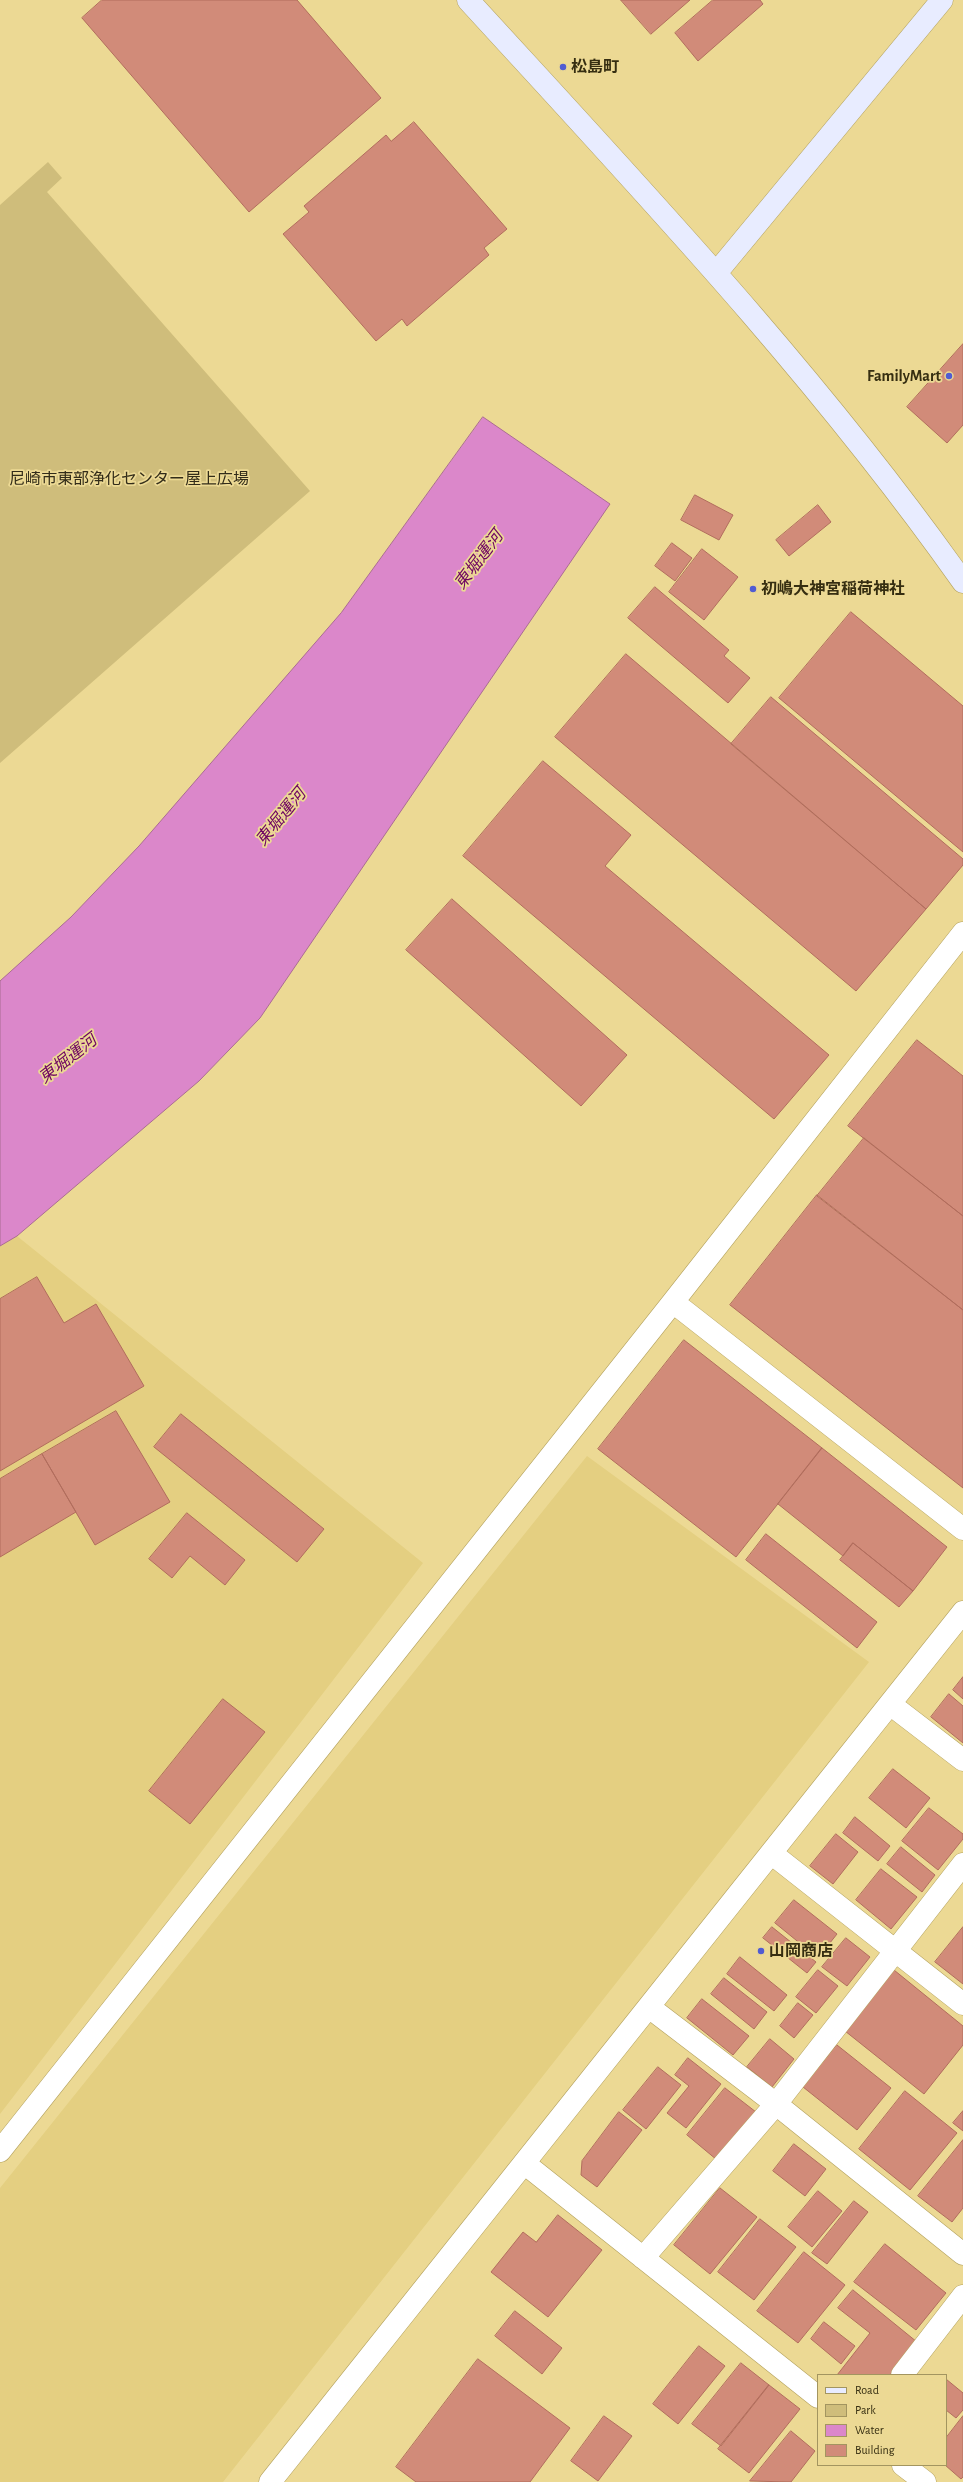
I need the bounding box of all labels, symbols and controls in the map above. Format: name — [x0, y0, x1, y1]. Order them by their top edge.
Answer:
place label: 松島町 — [571, 57, 619, 77]
marker: 松島町 — [558, 62, 568, 72]
place label: FamilyMart — [867, 366, 941, 386]
marker: FamilyMart — [944, 371, 954, 381]
park label: 尼崎市東部浄化センター屋上広場 — [9, 469, 249, 489]
water label: 東堀運河 — [450, 527, 508, 593]
place label: 初嶋大神宮稲荷神社 — [761, 579, 905, 599]
marker: 初嶋大神宮稲荷神社 — [748, 584, 758, 594]
water label: 東堀運河 — [252, 784, 310, 850]
water label: 東堀運河 — [35, 1030, 101, 1088]
place label: 山岡商店 — [769, 1941, 833, 1961]
marker: 山岡商店 — [756, 1946, 766, 1956]
legend — [817, 2374, 947, 2466]
text: Road — [855, 2384, 879, 2396]
text: Park — [855, 2404, 876, 2416]
text: Water — [855, 2424, 884, 2436]
text: Building — [855, 2444, 895, 2456]

